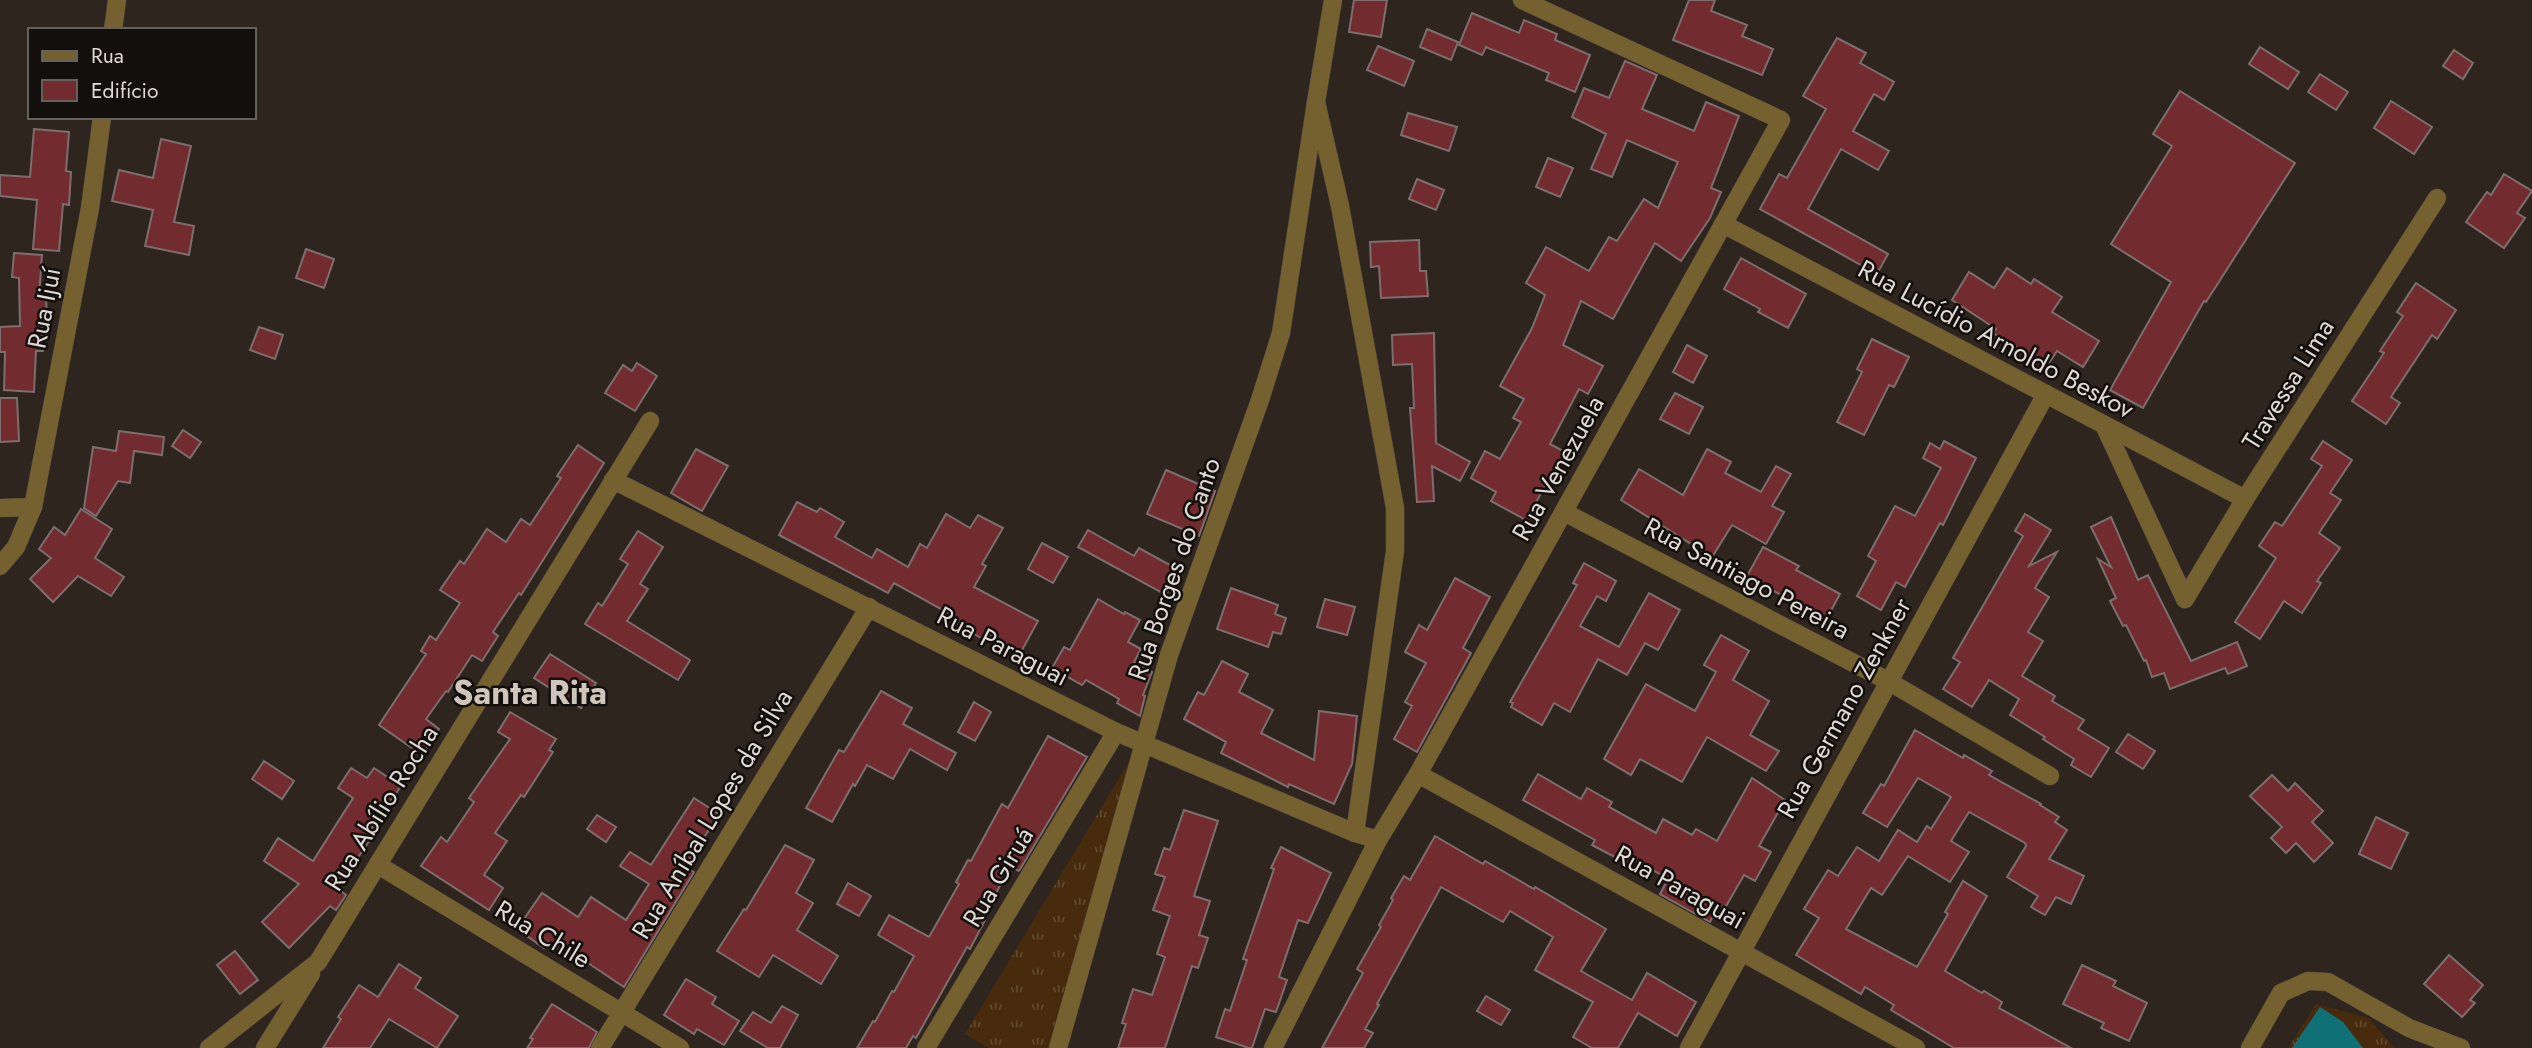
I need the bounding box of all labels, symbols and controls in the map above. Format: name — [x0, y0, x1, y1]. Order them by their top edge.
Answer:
legend — [28, 28, 256, 119]
text: Rua — [91, 41, 124, 71]
text: Edifício — [91, 76, 158, 106]
street label: Rua Lucídio Arnoldo Beskov — [1851, 250, 2141, 428]
street label: Rua Ijuí — [18, 263, 71, 352]
street label: Travessa Lima — [2233, 311, 2343, 457]
street label: Rua Venezuela — [1502, 388, 1614, 548]
street label: Rua Borges do Canto — [1118, 452, 1230, 686]
street label: Rua Santiago Pereira — [1637, 508, 1857, 648]
street label: Rua Germano Zenkner — [1767, 591, 1921, 825]
street label: Rua Paraguai — [930, 596, 1076, 696]
district label: Santa Rita — [453, 669, 607, 716]
street label: Rua Aníbal Lopes da Silva — [622, 682, 802, 946]
street label: Rua Abílio Rocha — [315, 718, 447, 898]
street label: Rua Giruá — [953, 820, 1043, 934]
street label: Rua Paraguai — [1608, 836, 1752, 938]
street label: Rua Chile — [488, 890, 598, 978]

